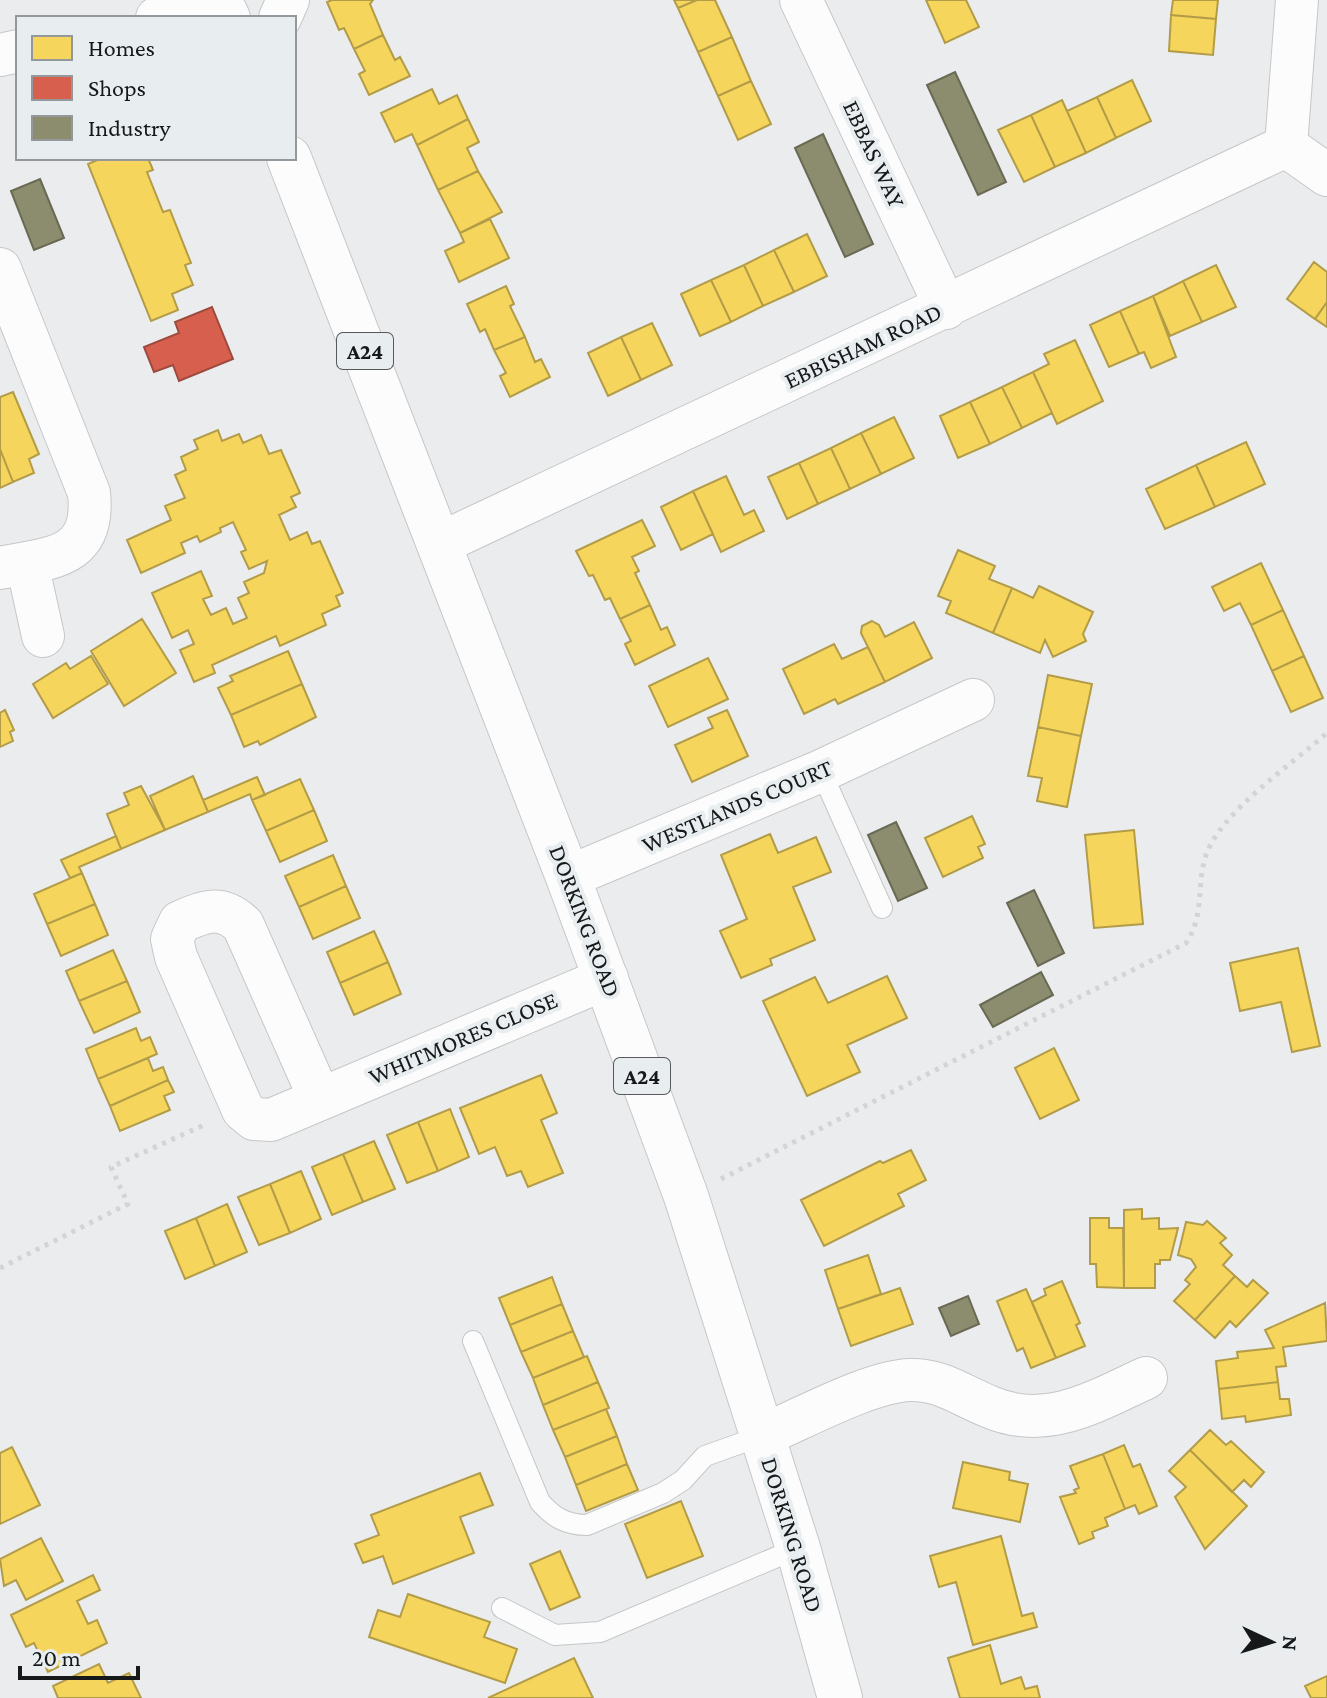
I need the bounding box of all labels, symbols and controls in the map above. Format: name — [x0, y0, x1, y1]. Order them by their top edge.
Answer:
legend — [16, 16, 296, 160]
text: Homes — [88, 34, 155, 61]
text: Shops — [88, 74, 146, 101]
street label: EBBAS WAY — [838, 96, 911, 212]
text: Industry — [88, 114, 171, 141]
street label: EBBISHAM ROAD — [780, 297, 946, 394]
road number: A24 — [337, 333, 393, 369]
street label: WESTLANDS COURT — [638, 753, 836, 858]
street label: DORKING ROAD — [544, 841, 627, 1001]
street label: WHITMORES CLOSE — [364, 986, 561, 1090]
road number: A24 — [614, 1058, 670, 1094]
street label: DORKING ROAD — [756, 1454, 829, 1616]
north arrow — [1231, 1602, 1311, 1682]
scale bar — [20, 1630, 138, 1680]
text: N — [1277, 1635, 1303, 1652]
text: 20 m — [32, 1644, 81, 1671]

